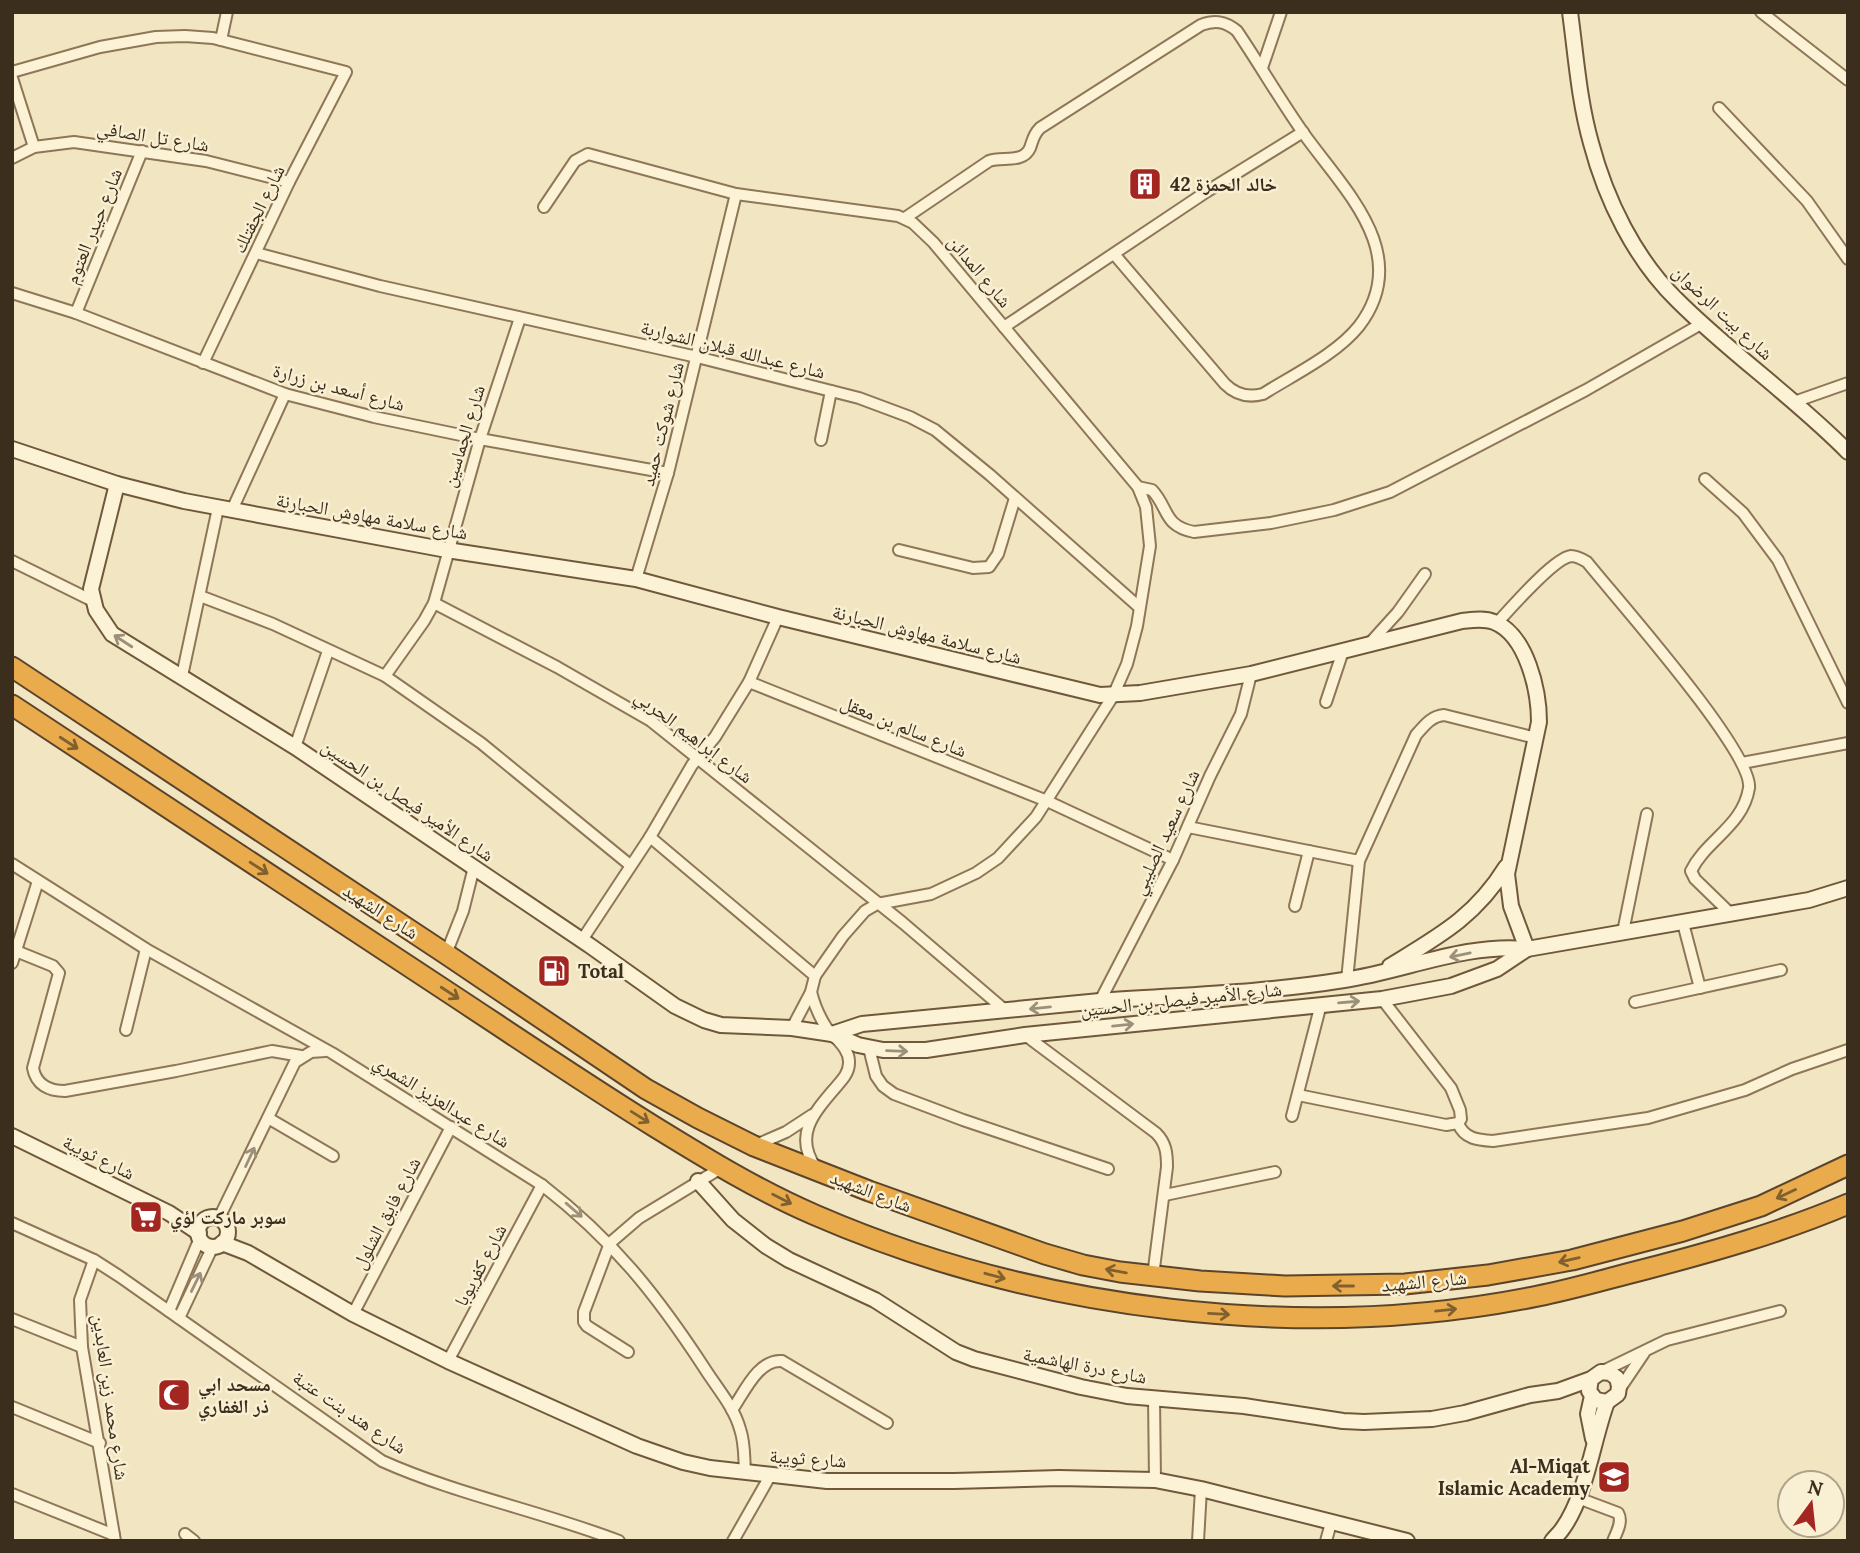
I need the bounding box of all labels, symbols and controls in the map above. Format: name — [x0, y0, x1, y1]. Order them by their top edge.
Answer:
street label: شارع تل الصافي — [95, 115, 211, 160]
street label: شارع الجفتلك — [226, 161, 290, 257]
street label: شارع حيدر العتوم — [59, 165, 129, 288]
building icon: خالد الحمزة 42 — [1126, 165, 1164, 203]
place label: خالد الحمزة 42 — [1170, 172, 1277, 196]
street label: شارع المدائن — [943, 230, 1017, 312]
street label: شارع بيت الرضوان — [1667, 259, 1779, 365]
street label: شارع عبدالله قبلان الشواربة — [638, 314, 828, 384]
street label: شارع أسعد بن زرارة — [270, 358, 408, 416]
street label: شارع شوكت حميد — [635, 360, 689, 488]
street label: شارع الجماسين — [436, 382, 490, 490]
street label: شارع سلامة مهاوش الحبارنة — [274, 487, 470, 545]
street label: شارع سلامة مهاوش الحبارنة — [830, 599, 1024, 669]
one-way arrow — [114, 634, 134, 648]
street label: شارع إبراهيم الحربي — [628, 684, 758, 791]
street label: شارع سالم بن معقل — [837, 690, 971, 763]
street label: شارع الأمير فيصل بن الحسين — [317, 733, 499, 867]
one-way arrow — [59, 736, 79, 750]
street label: شارع سعيد الصليبي — [1125, 765, 1208, 900]
one-way arrow — [249, 861, 269, 875]
street label: شارع الشهيد — [339, 878, 423, 944]
one-way arrow — [1449, 949, 1472, 963]
fuel station icon: Total — [535, 952, 573, 990]
place label: Total — [578, 959, 624, 983]
street label: شارع الأمير فيصل بن الحسين — [1079, 976, 1283, 1022]
one-way arrow — [439, 986, 459, 1000]
one-way arrow — [1337, 995, 1360, 1008]
one-way arrow — [1029, 1001, 1052, 1014]
one-way arrow — [1111, 1018, 1134, 1031]
one-way arrow — [885, 1044, 908, 1057]
street label: شارع عبدالعزيز الشمري — [367, 1049, 515, 1156]
one-way arrow — [629, 1111, 649, 1125]
street label: شارع ثويبة — [59, 1129, 139, 1185]
one-way arrow — [243, 1147, 257, 1168]
street label: شارع فايق الشلول — [346, 1153, 426, 1273]
street label: شارع الشهيد — [827, 1165, 915, 1217]
one-way arrow — [1776, 1188, 1797, 1202]
one-way arrow — [771, 1193, 792, 1207]
supermarket icon: سوبر ماركت لؤي — [127, 1198, 165, 1236]
one-way arrow — [564, 1202, 582, 1218]
place label: سوبر ماركت لؤي — [170, 1205, 286, 1233]
street label: شارع كفريوبا — [448, 1220, 512, 1310]
one-way arrow — [1558, 1254, 1581, 1268]
one-way arrow — [1106, 1264, 1128, 1277]
street label: شارع الشهيد — [1380, 1265, 1468, 1297]
one-way arrow — [984, 1270, 1006, 1283]
one-way arrow — [189, 1272, 203, 1293]
one-way arrow — [1332, 1279, 1355, 1293]
one-way arrow — [1435, 1303, 1457, 1316]
one-way arrow — [1207, 1308, 1230, 1321]
street label: شارع محمد زين العابدين — [87, 1312, 135, 1482]
street label: شارع درة الهاشمية — [1021, 1341, 1149, 1389]
street label: شارع هند بنت عتبة — [288, 1365, 412, 1459]
place label: مسحد ابي ذر الغفاري — [198, 1372, 271, 1422]
mosque icon: مسحد ابي ذر الغفاري — [155, 1376, 193, 1414]
street label: شارع ثويبة — [769, 1443, 847, 1473]
place label: Al-Miqat Islamic Academy — [1438, 1454, 1591, 1500]
school or university icon: Al-Miqat Islamic Academy — [1595, 1458, 1633, 1496]
north arrow — [1776, 1469, 1846, 1539]
text: N — [1805, 1474, 1826, 1501]

